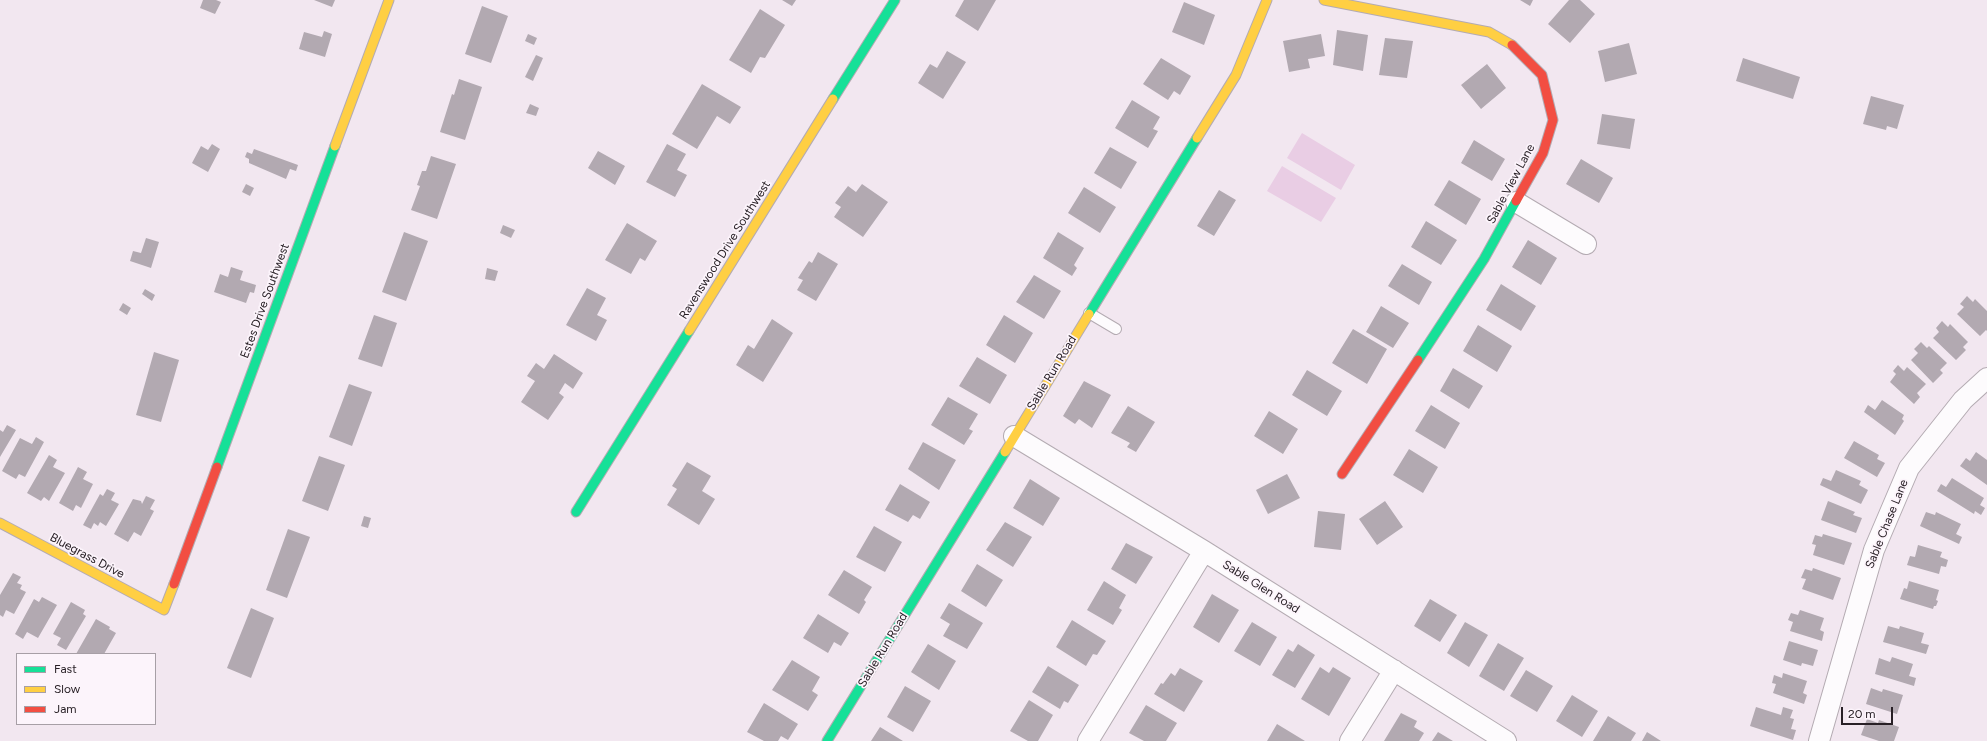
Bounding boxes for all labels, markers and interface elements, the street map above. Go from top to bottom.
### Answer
street label: Sable View Lane [1484,142,1538,226]
street label: Ravenswood Drive Southwest [676,178,774,322]
street label: Estes Drive Southwest [238,242,292,360]
street label: Sable Run Road [1024,333,1080,413]
street label: Sable Chase Lane [1863,477,1911,571]
street label: Bluegrass Drive [47,530,127,582]
street label: Sable Glen Road [1220,558,1302,616]
street label: Sable Run Road [855,610,911,690]
legend [16,653,156,725]
text: Fast [54,662,77,676]
text: Slow [54,682,80,696]
scale bar [1843,699,1895,725]
text: Jam [54,702,77,716]
text: 20 m [1848,707,1876,721]

